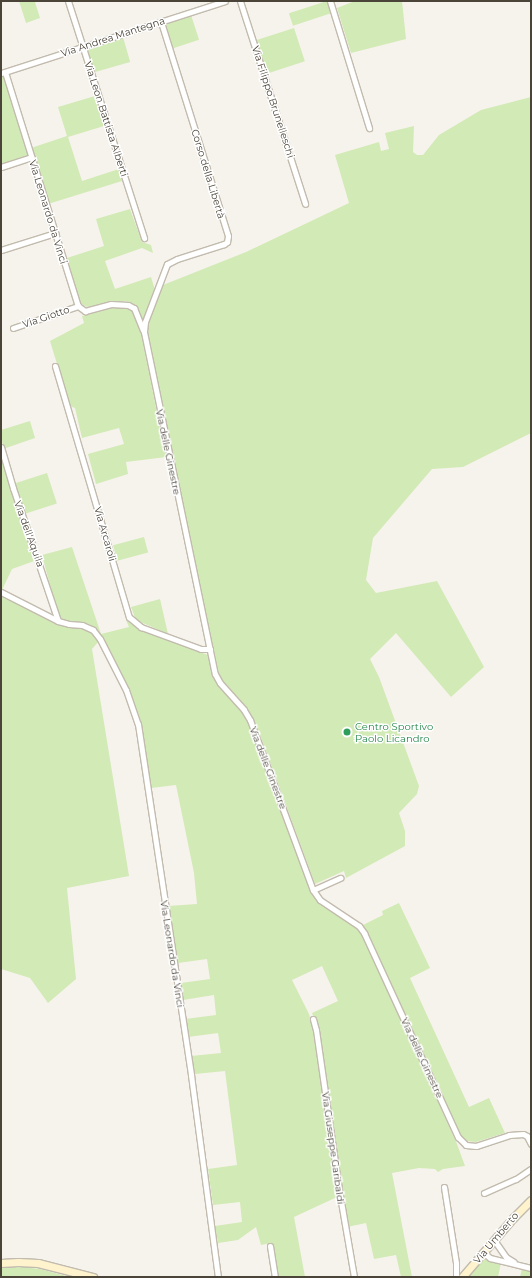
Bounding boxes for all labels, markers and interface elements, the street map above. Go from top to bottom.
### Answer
street label: Via Andrea Mantegna [59,15,167,59]
street label: Via Filippo Brunelleschi [249,44,297,160]
street label: Via Leon Battista Alberti [82,60,130,178]
street label: Corso della Libertà [189,128,227,220]
street label: Via Leonardo da Vinci [26,159,70,265]
street label: Via Giotto [21,303,71,331]
street label: Via delle Ginestre [153,408,183,496]
street label: Via dell'Aquila [11,499,47,569]
street label: Via Arcaroli [91,505,119,563]
place label: Centro Sportivo Paolo Licandro [355,720,433,744]
street label: Via delle Ginestre [247,725,289,811]
marker: Centro Sportivo Paolo Licandro [342,727,352,737]
street label: Via Leonardo da Vinci [158,900,186,1008]
street label: Via delle Ginestre [398,1016,446,1100]
street label: Via Giuseppe Garibaldi [319,1091,347,1205]
street label: Via Umberto [471,1210,521,1266]

